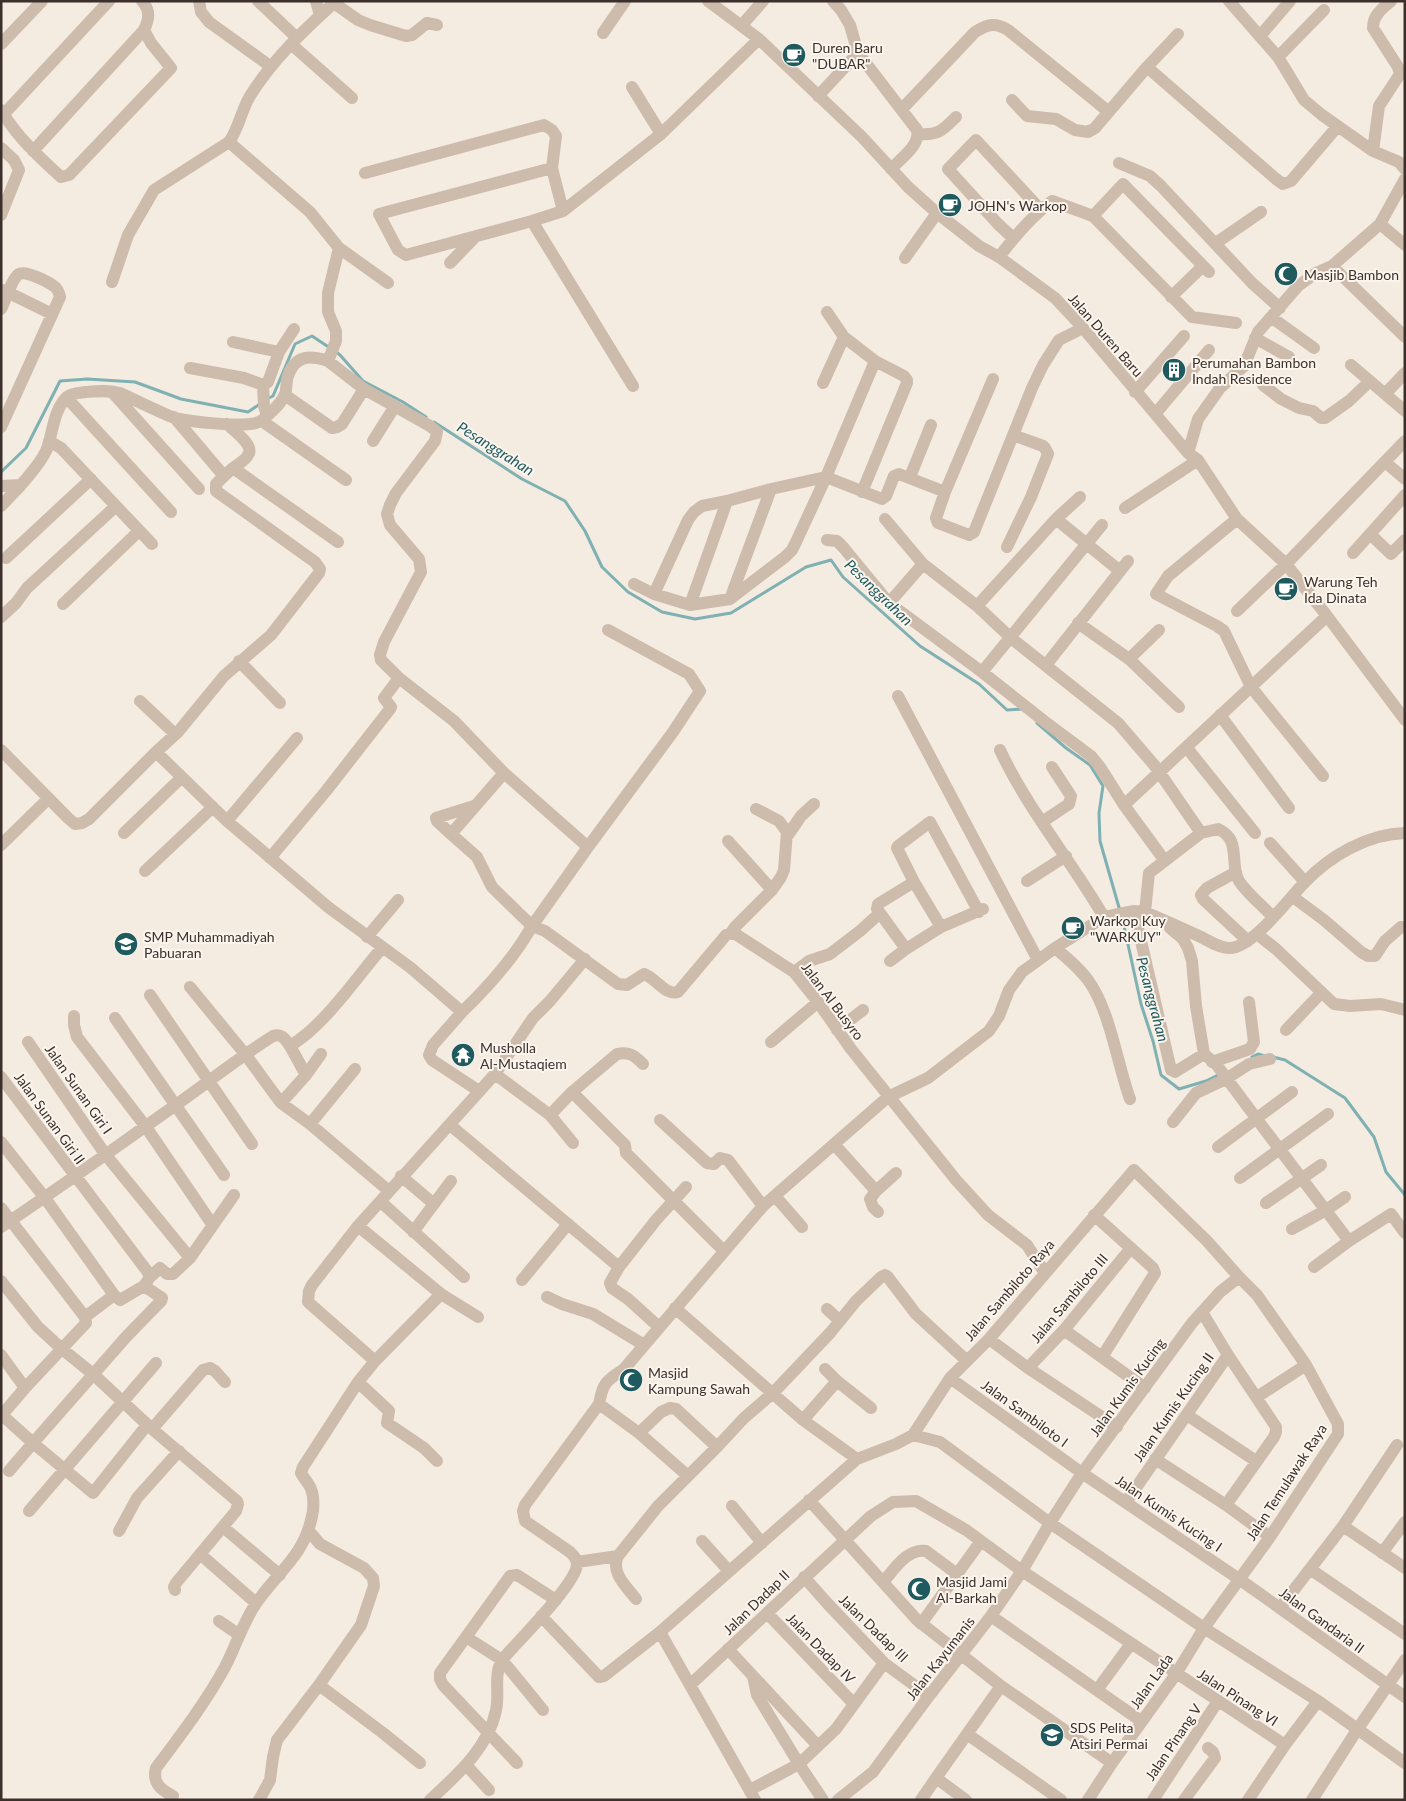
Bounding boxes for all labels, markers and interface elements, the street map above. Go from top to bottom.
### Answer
place label: Duren Baru "DUBAR" [812,39,883,72]
cafe icon: Duren Baru "DUBAR" [781,42,807,68]
cafe icon: JOHN's Warkop [937,192,963,218]
place label: JOHN's Warkop [968,197,1067,214]
mosque icon: Masjib Bambon [1273,261,1299,287]
place label: Masjib Bambon [1304,266,1399,283]
street label: Jalan Duren Baru [1065,290,1147,380]
place label: Perumahan Bambon Indah Residence [1192,354,1316,387]
building icon: Perumahan Bambon Indah Residence [1161,357,1187,383]
water label: Pesanggrahan [454,417,538,479]
water label: Pesanggrahan [841,555,917,629]
place label: Warung Teh Ida Dinata [1304,573,1378,606]
cafe icon: Warung Teh Ida Dinata [1273,576,1299,602]
place label: Warkop Kuy "WARKUY" [1090,912,1167,945]
cafe icon: Warkop Kuy "WARKUY" [1060,915,1086,941]
place label: SMP Muhammadiyah Pabuaran [144,928,275,961]
school or university icon: SMP Muhammadiyah Pabuaran [113,931,139,957]
water label: Pesanggrahan [1133,954,1173,1044]
street label: Jalan Al Busyro [798,959,868,1043]
place label: Musholla Al-Mustaqiem [480,1039,567,1072]
street label: Jalan Sunan Giri I [42,1041,116,1137]
temple icon: Musholla Al-Mustaqiem [450,1042,476,1068]
street label: Jalan Sunan Giri II [11,1069,89,1167]
street label: Jalan Sambiloto Raya [960,1236,1058,1344]
street label: Jalan Sambiloto III [1027,1250,1111,1346]
street label: Jalan Kumis Kucing [1086,1335,1168,1439]
street label: Jalan Kumis Kucing II [1129,1349,1217,1465]
place label: Masjid Kampung Sawah [648,1364,750,1397]
mosque icon: Masjid Kampung Sawah [618,1367,644,1393]
street label: Jalan Sambiloto I [978,1376,1072,1450]
street label: Jalan Temulawak Raya [1242,1421,1330,1543]
street label: Jalan Kumis Kucing I [1112,1471,1226,1555]
street label: Jalan Dadap II [719,1566,793,1638]
place label: Masjid Jami Al-Barkah [936,1573,1007,1606]
mosque icon: Masjid Jami Al-Barkah [906,1576,932,1602]
street label: Jalan Gandaria II [1276,1583,1368,1657]
street label: Jalan Dadap III [836,1591,912,1665]
street label: Jalan Dadap IV [783,1609,859,1687]
street label: Jalan Kayumanis [902,1613,978,1703]
street label: Jalan Lada [1126,1650,1176,1712]
street label: Jalan Pinang VI [1195,1665,1281,1729]
street label: Jalan Pinang V [1141,1700,1205,1783]
place label: SDS Pelita Atsiri Permai [1070,1719,1148,1752]
school or university icon: SDS Pelita Atsiri Permai [1039,1722,1065,1748]

